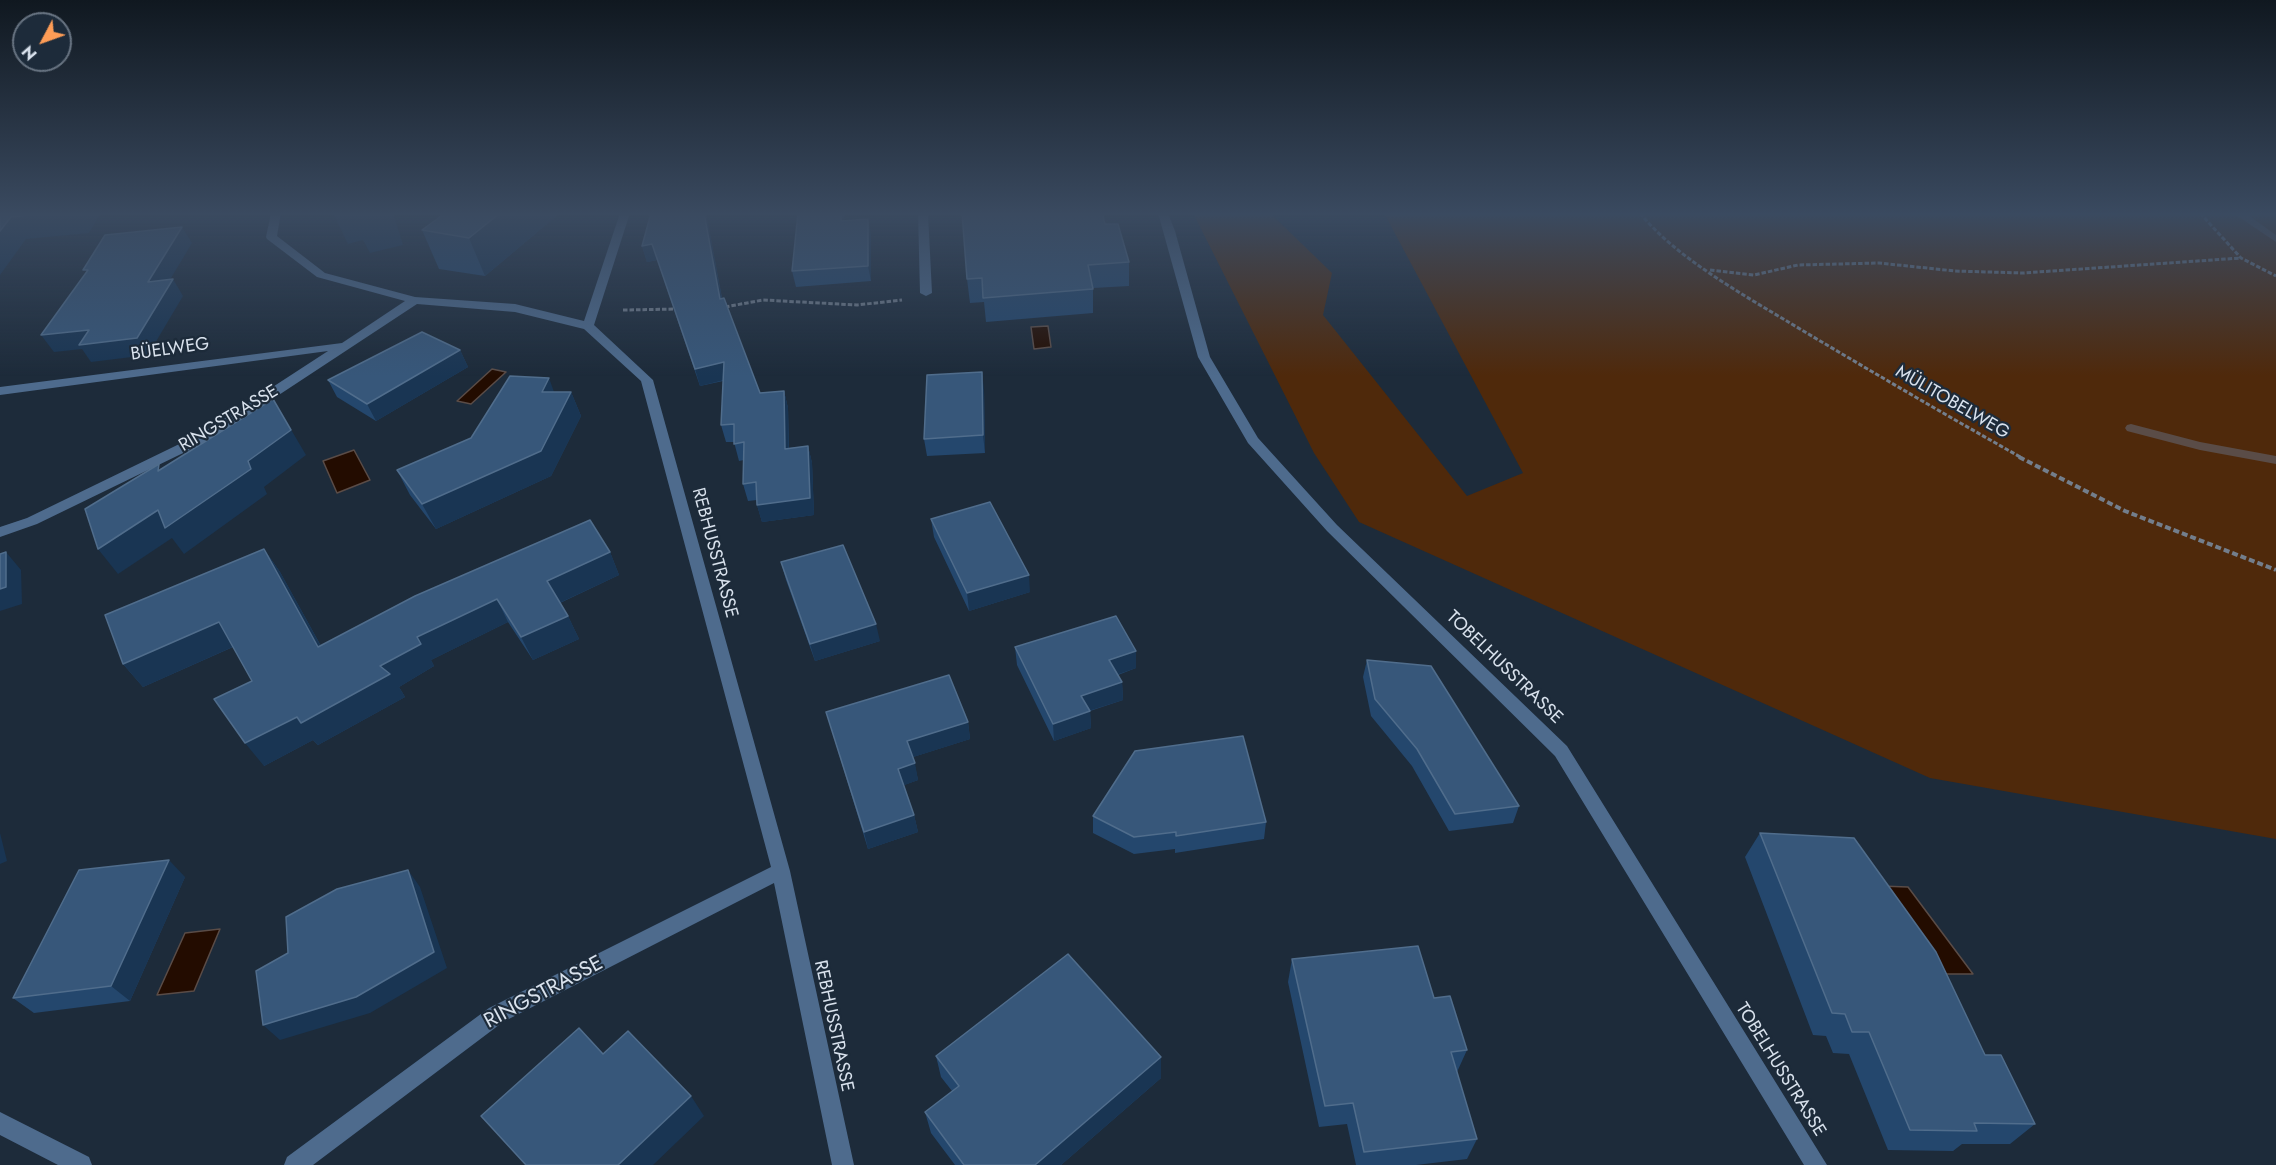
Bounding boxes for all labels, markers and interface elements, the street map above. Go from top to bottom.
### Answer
north arrow [12,12,72,72]
text: N [17,40,42,65]
street label: BÜELWEG [129,334,211,366]
street label: MÜLITOBELWEG [1891,362,2013,444]
street label: RINGSTRASSE [175,381,283,457]
street label: REBHUSSTRASSE [686,486,742,620]
street label: TOBELHUSSTRASSE [1441,607,1567,729]
street label: RINGSTRASSE [480,951,608,1035]
street label: REBHUSSTRASSE [809,958,857,1094]
street label: TOBELHUSSTRASSE [1730,999,1830,1141]

